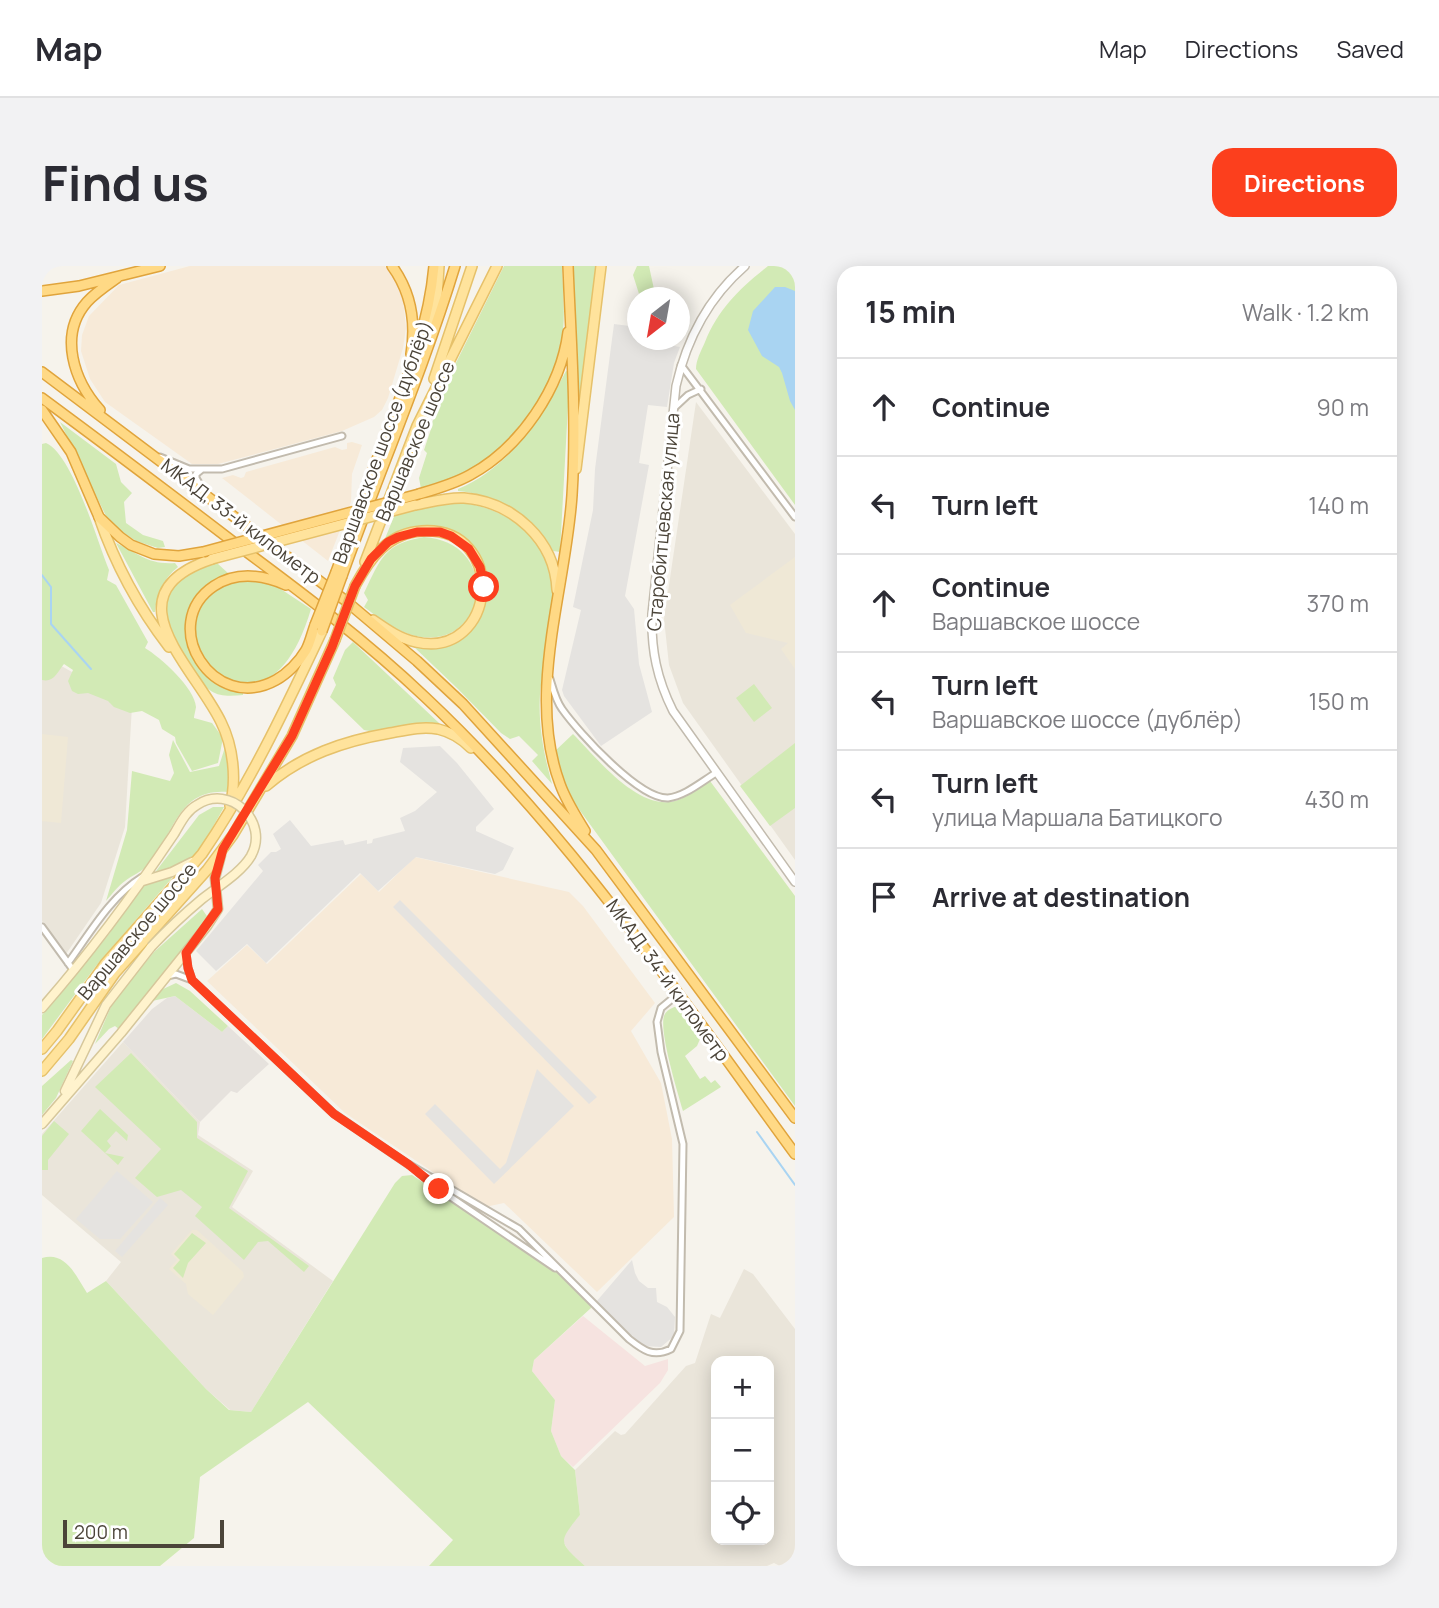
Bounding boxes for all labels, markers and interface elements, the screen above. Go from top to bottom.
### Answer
text: Map [35,26,103,71]
text: Map [1099,32,1147,65]
text: Directions [1185,32,1298,65]
text: Saved [1336,32,1404,65]
button: Directions [1212,148,1397,217]
text: Find us [42,149,209,216]
north arrow [627,287,690,350]
text: 15 min [865,291,956,332]
text: Walk · 1.2 km [1242,296,1369,328]
street label: Варшавское шоссе (дублёр) [326,317,438,567]
street label: Варшавское шоссе [369,357,461,525]
icon: ahead [865,388,903,426]
text: Continue [932,389,1050,425]
text: 90 m [1317,391,1369,423]
street label: Старобитцевская улица [641,412,685,632]
street label: МКАД, 33-й километр [156,452,326,590]
icon: left [865,486,903,524]
text: Turn left [932,487,1039,523]
text: 140 m [1308,489,1369,521]
text: Continue [932,569,1050,605]
route start [468,571,499,602]
icon: ahead [865,584,903,622]
text: 370 m [1307,587,1369,619]
text: Варшавское шоссе [932,605,1140,637]
text: Turn left [932,667,1039,703]
icon: left [865,682,903,720]
text: 150 m [1309,685,1369,717]
text: Варшавское шоссе (дублёр) [932,703,1243,735]
text: Turn left [932,765,1039,801]
icon: left [865,780,903,818]
text: 430 m [1305,783,1369,815]
text: улица Маршала Батицкого [932,801,1223,833]
street label: Варшавское шоссе [72,857,202,1005]
icon: arrive [865,878,903,916]
text: Arrive at destination [932,879,1190,915]
street label: МКАД, 34-й километр [600,894,736,1066]
route end [423,1173,454,1204]
map controls [711,1356,774,1545]
button: + [711,1356,774,1419]
button: − [711,1419,774,1482]
button: locate [711,1482,774,1545]
scale bar [63,1517,224,1549]
text: 200 m [74,1519,128,1545]

